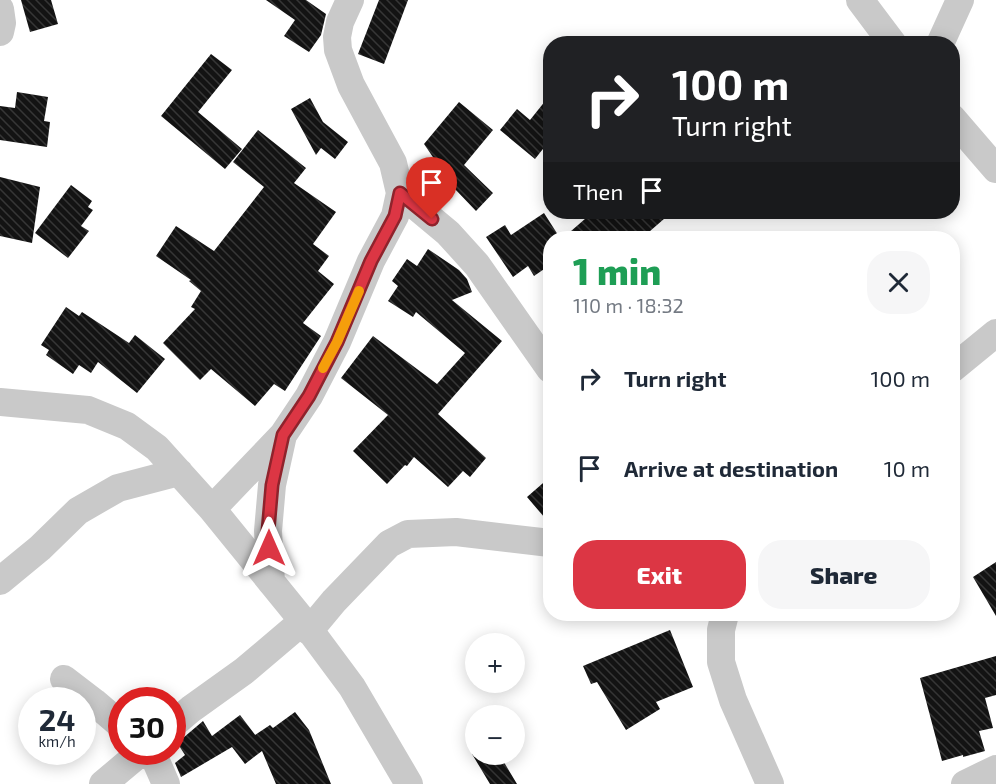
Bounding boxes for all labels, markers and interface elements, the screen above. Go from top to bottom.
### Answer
text: 100 m [672,58,789,108]
icon: right [573,60,651,138]
text: Turn right [672,109,792,141]
pin [406,157,457,219]
icon: arrive [415,166,448,199]
icon: arrive [635,174,668,207]
text: Then [573,178,623,204]
text: 1 min [573,249,661,292]
button: close [867,251,930,314]
text: 110 m · 18:32 [573,293,684,317]
icon: right [573,362,606,395]
text: Turn right [624,365,726,391]
text: 100 m [871,365,930,391]
icon: arrive [573,452,606,485]
text: Arrive at destination [624,455,838,481]
text: 10 m [884,455,930,481]
position arrow [237,516,301,580]
button: Exit [573,540,746,609]
button: Share [758,540,930,609]
map controls [465,633,525,765]
button: + [465,633,525,693]
speed limit sign: 30 [108,687,186,765]
text: 24 [39,701,75,737]
button: − [465,705,525,765]
text: km/h [38,732,76,750]

